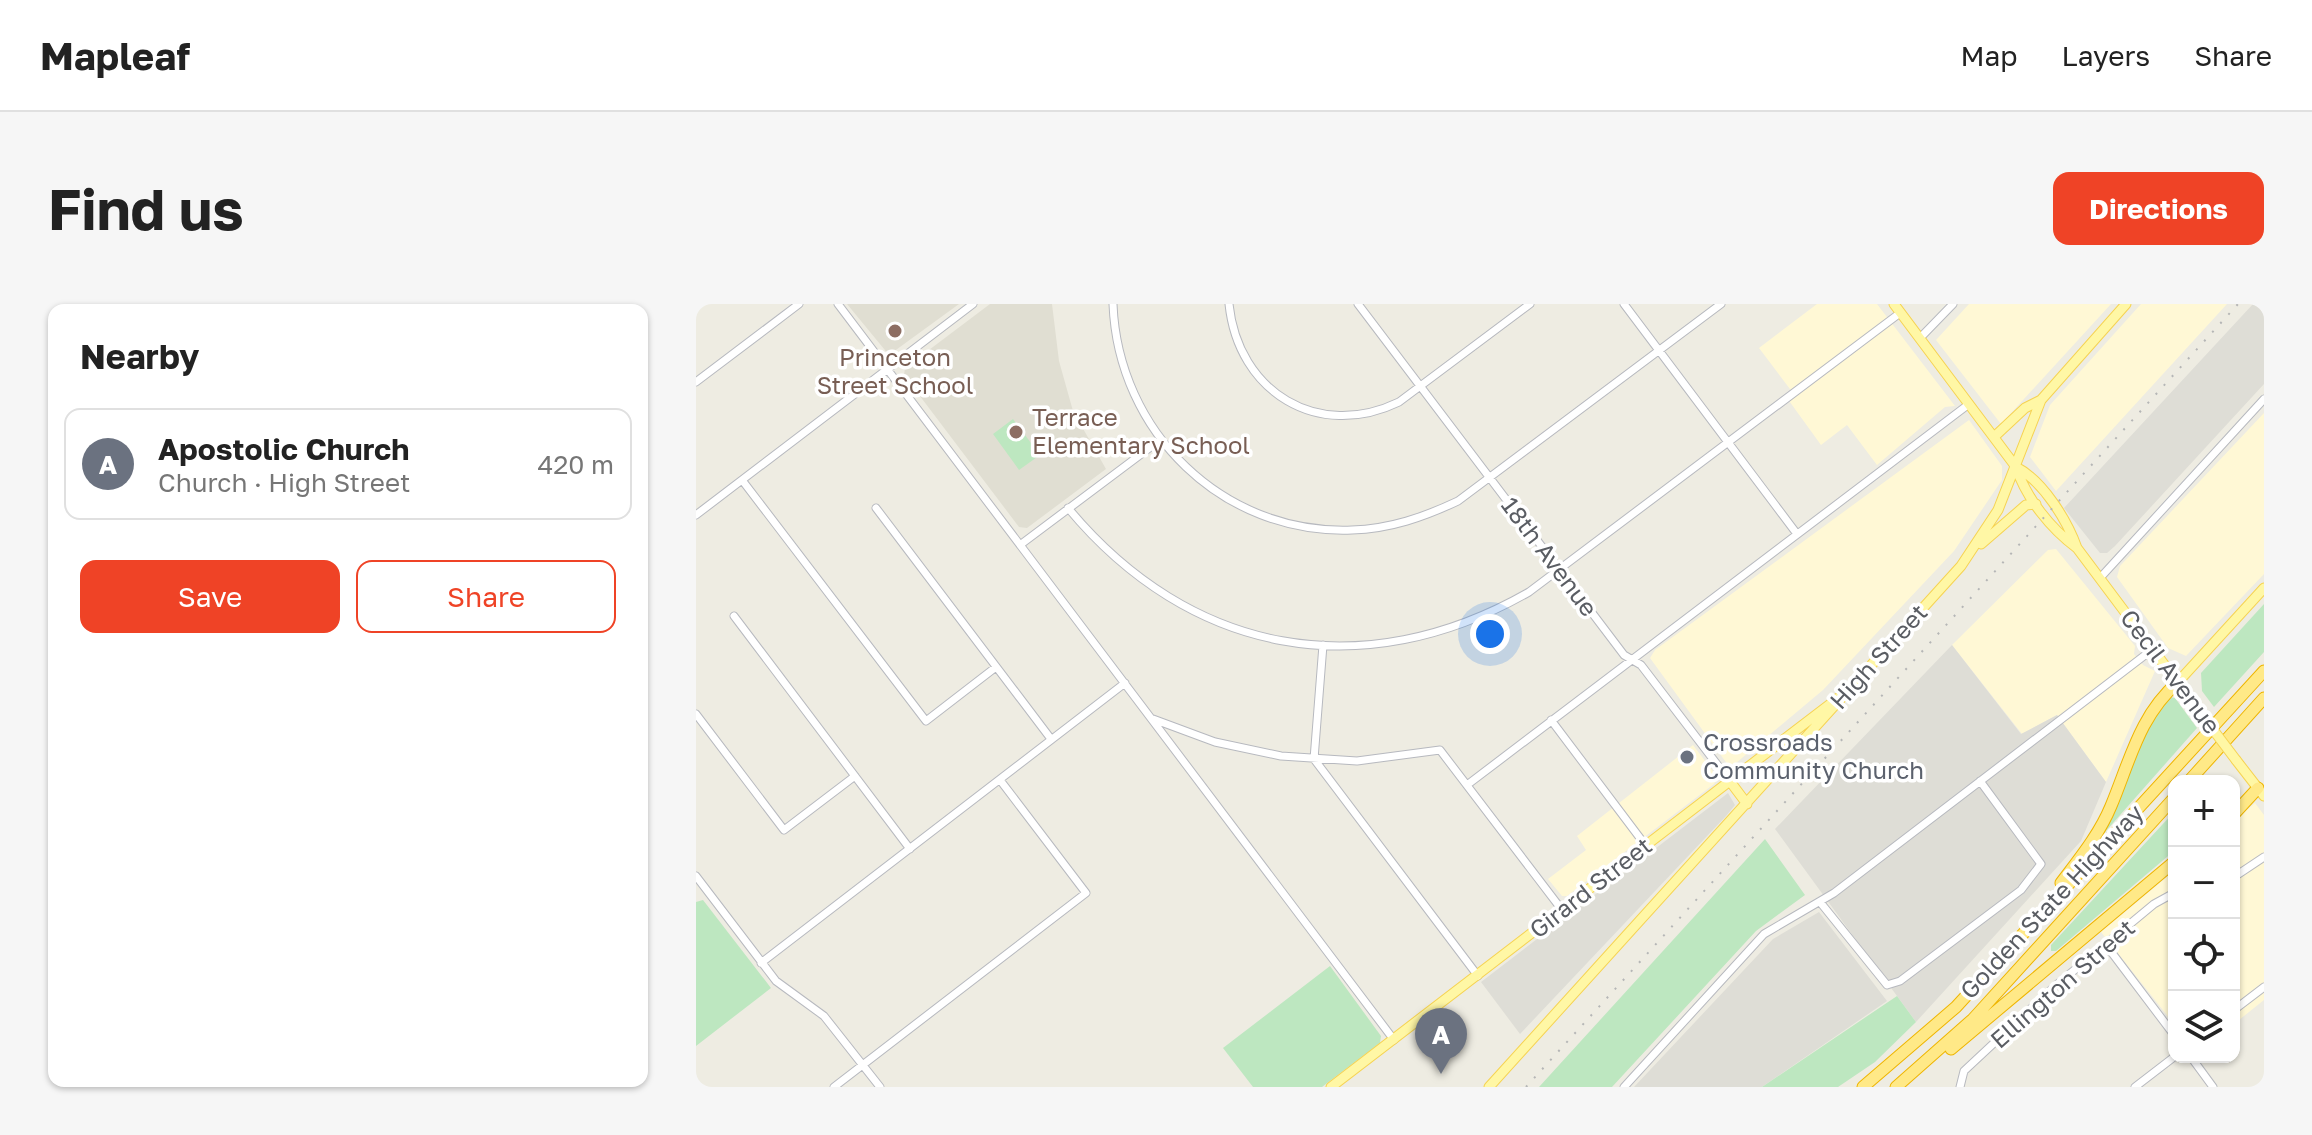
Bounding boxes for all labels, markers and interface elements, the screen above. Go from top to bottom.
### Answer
text: Mapleaf [40,33,190,78]
text: Map [1960,39,2018,72]
text: Layers [2062,39,2150,72]
text: Share [2194,39,2272,72]
button: Directions [2053,172,2264,245]
text: Find us [48,175,244,242]
marker: Princeton Street School [886,322,904,340]
text: Nearby [80,336,200,376]
place label: Princeton Street School [817,342,973,399]
place label: Terrace Elementary School [1032,402,1250,459]
marker: Terrace Elementary School [1007,423,1025,441]
text: Apostolic Church [158,431,409,467]
text: A [99,449,117,480]
text: 420 m [537,449,614,480]
text: Church · High Street [158,467,410,498]
street label: 18th Avenue [1496,491,1604,621]
button: Save [80,560,340,633]
button: Share [356,560,616,633]
street label: High Street [1823,598,1933,714]
street label: Cecil Avenue [2115,603,2227,739]
your location [1470,614,1510,654]
place label: Crossroads Community Church [1703,727,1924,784]
marker: Crossroads Community Church [1678,748,1696,766]
map controls [2168,775,2240,1063]
button: + [2168,775,2240,847]
street label: Golden State Highway [1953,798,2148,1004]
street label: Girard Street [1523,830,1657,943]
button: − [2168,847,2240,919]
street label: Ellington Street [1984,912,2140,1053]
button: locate [2168,919,2240,991]
button: layers [2168,991,2240,1063]
pin: A [1415,1008,1467,1074]

